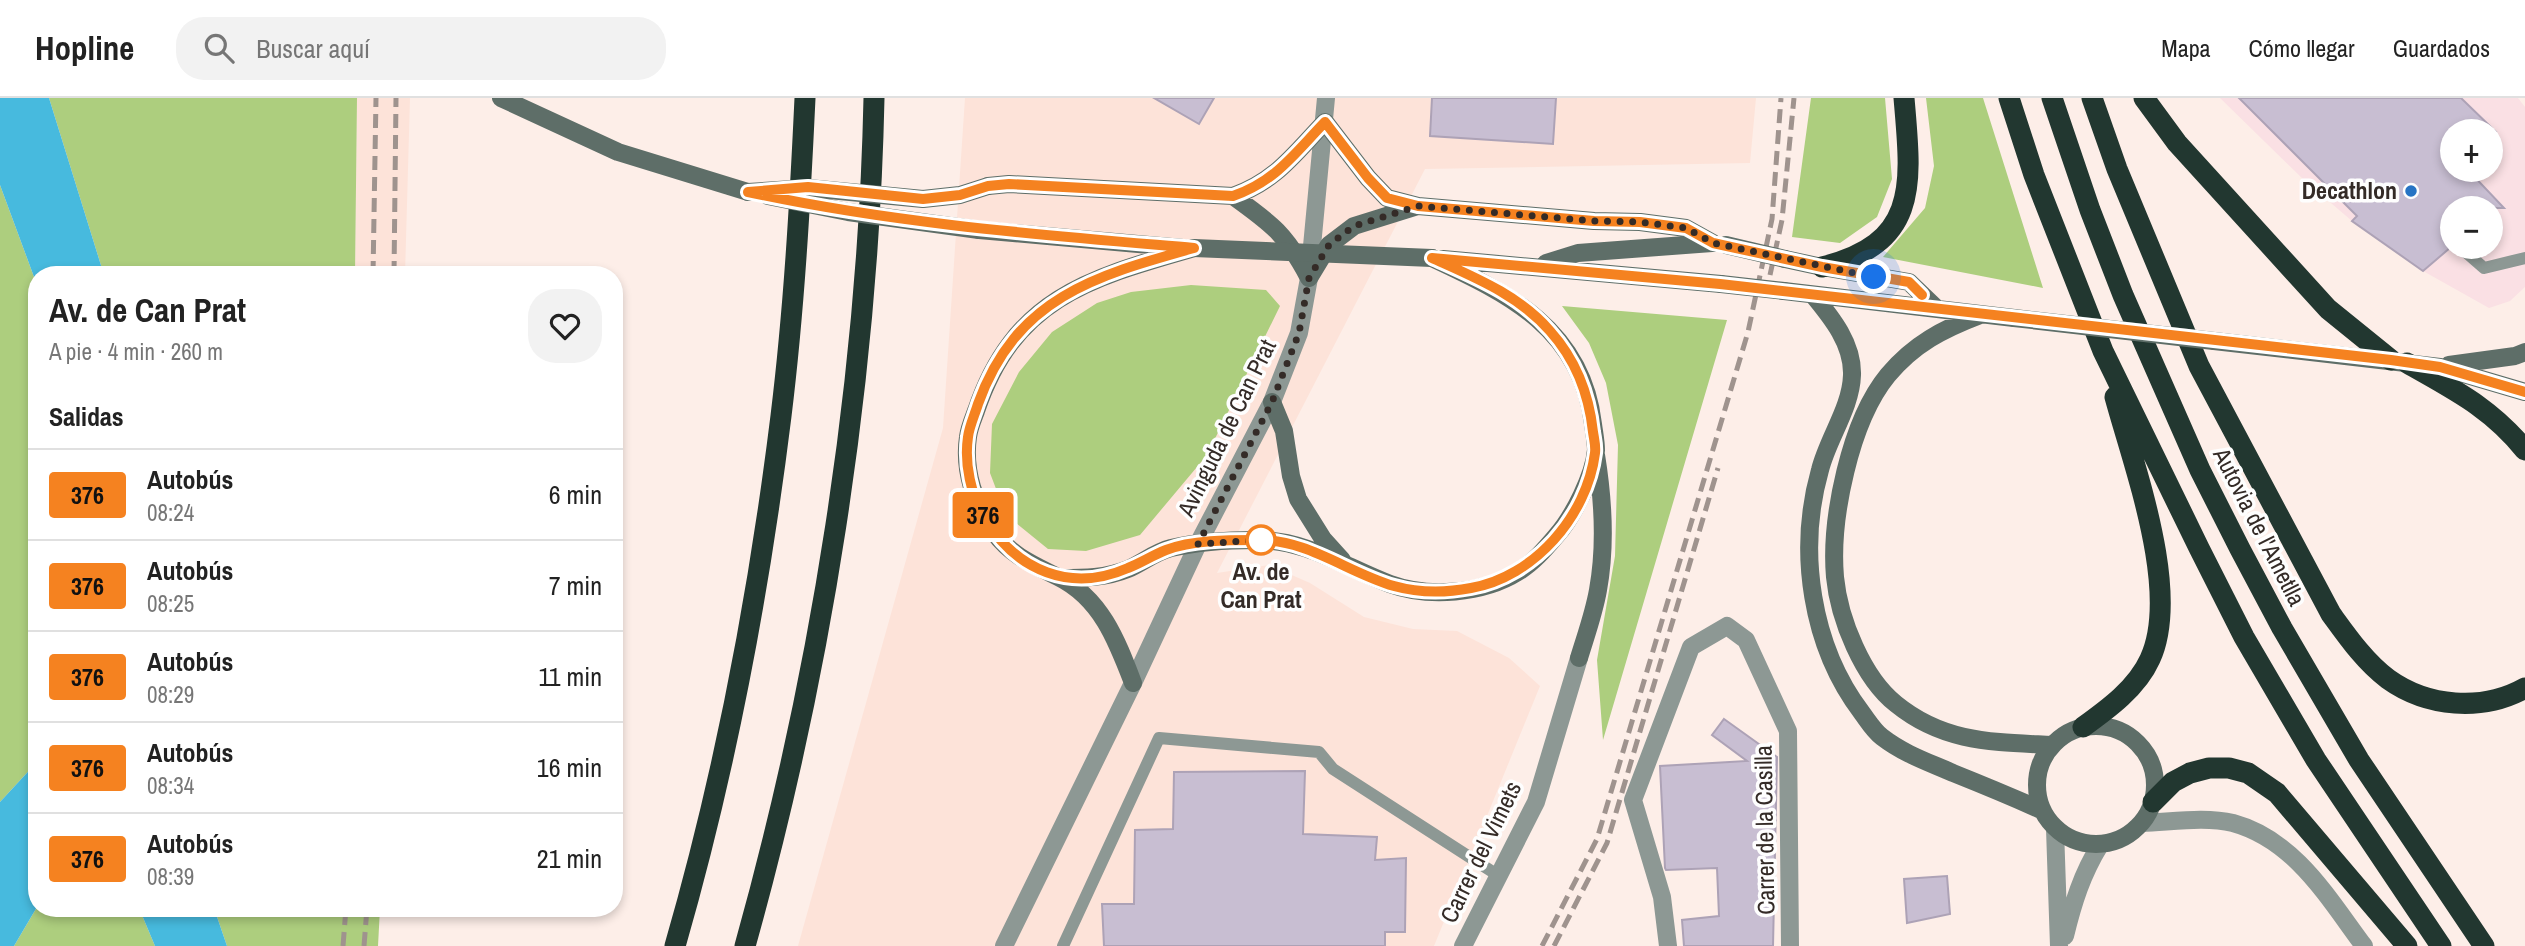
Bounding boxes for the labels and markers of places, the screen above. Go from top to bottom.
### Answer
place label: Decathlon [2302,174,2397,206]
marker: Decathlon [2403,183,2419,199]
marker: Av. de Can Prat [1246,525,1276,555]
place label: Av. de Can Prat [1221,555,1302,615]

